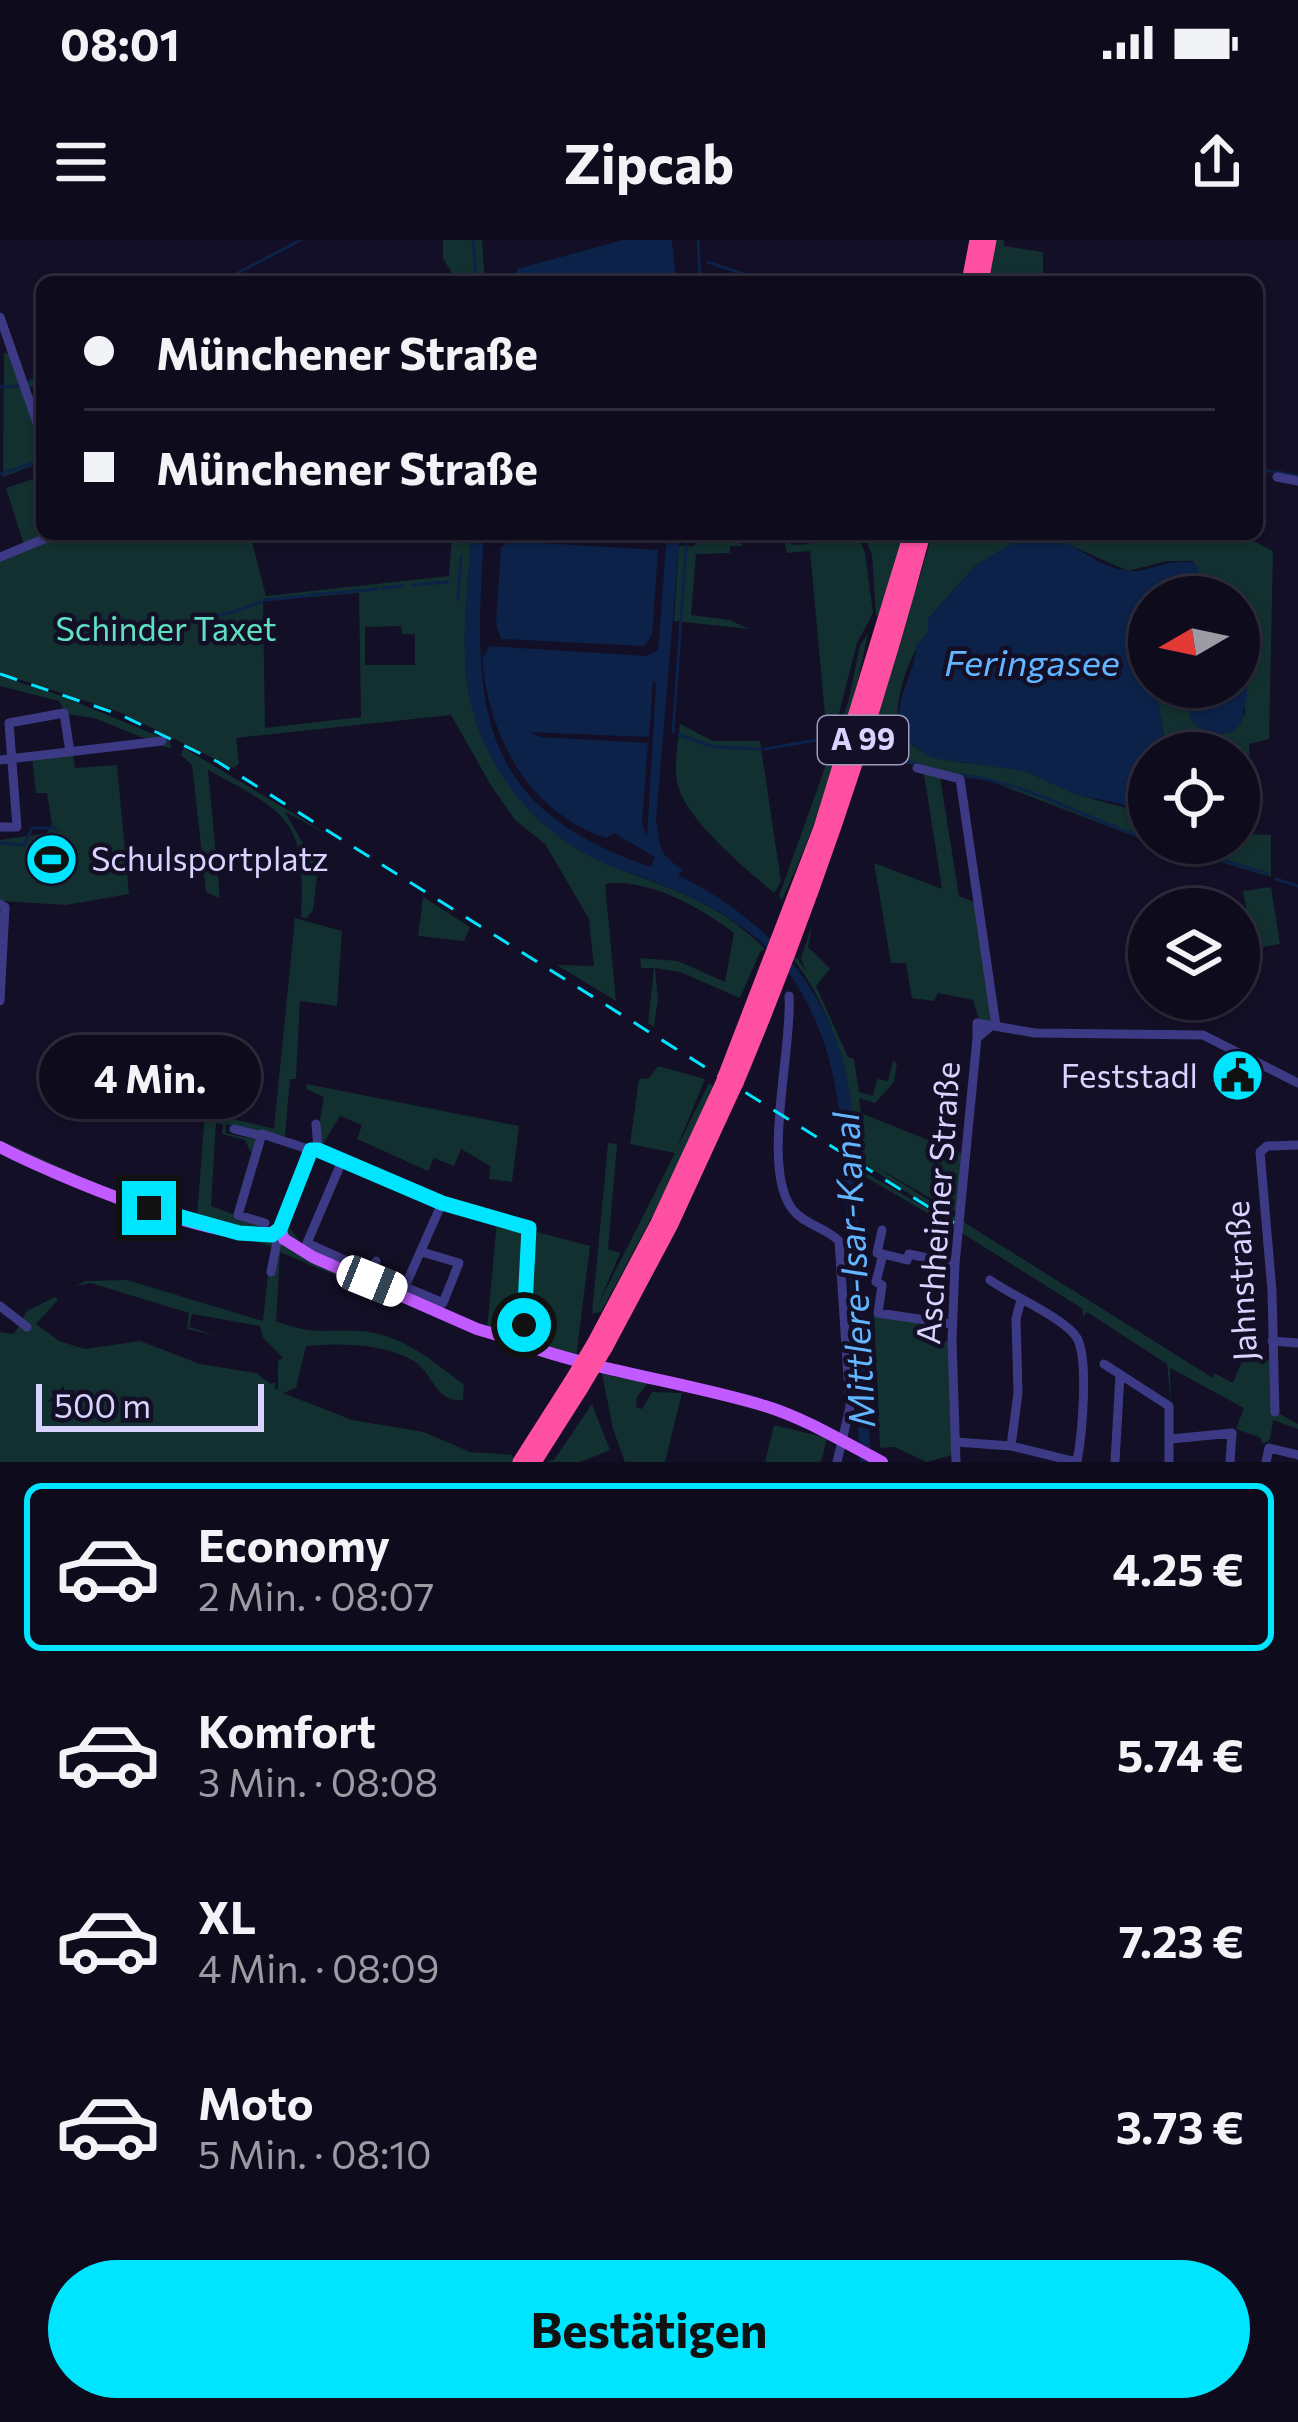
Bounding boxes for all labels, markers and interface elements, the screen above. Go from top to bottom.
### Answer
text: 08:01 [60,15,180,70]
icon: menu [48,129,114,195]
text: Zipcab [564,129,734,195]
icon: share [1184,129,1250,195]
text: Münchener Straße [156,324,538,379]
text: Münchener Straße [156,439,538,494]
north arrow [1128,576,1260,708]
map controls [1128,576,1260,1020]
park label: Schinder Taxet [55,607,277,648]
water label: Feringasee [944,639,1120,683]
road number: A 99 [818,716,908,764]
button: locate [1128,732,1260,864]
sports icon: Schulsportplatz [24,831,80,887]
place label: Schulsportplatz [91,837,328,878]
button: layers [1128,888,1260,1020]
callout: 4 Min. [38,1034,260,1118]
public building icon: Feststadl [1209,1048,1265,1104]
text: 4 Min. [94,1053,206,1101]
place label: Feststadl [1061,1054,1198,1095]
street label: Aschheimer Straße [906,1060,967,1346]
water label: Mittlere-Isar-Kanal [822,1110,882,1429]
route end [122,1181,176,1235]
street label: Jahnstraße [1215,1200,1264,1362]
car [332,1251,412,1311]
route start [497,1298,551,1352]
scale bar [36,1378,264,1431]
text: 500 m [54,1384,151,1425]
icon: car [54,1513,162,1621]
text: Economy [198,1516,390,1571]
text: 4.25 € [1113,1540,1244,1595]
text: 2 Min. · 08:07 [198,1571,434,1619]
icon: car [54,1699,162,1807]
text: Komfort [198,1702,376,1757]
text: 5.74 € [1117,1726,1244,1781]
text: 3 Min. · 08:08 [198,1757,438,1805]
icon: car [54,1885,162,1993]
text: XL [198,1888,256,1943]
text: 7.23 € [1119,1912,1244,1967]
text: 4 Min. · 08:09 [198,1943,439,1991]
icon: car [54,2071,162,2179]
text: Moto [198,2074,314,2129]
text: 3.73 € [1116,2098,1244,2153]
text: 5 Min. · 08:10 [198,2129,431,2177]
button: Bestätigen [48,2260,1250,2398]

